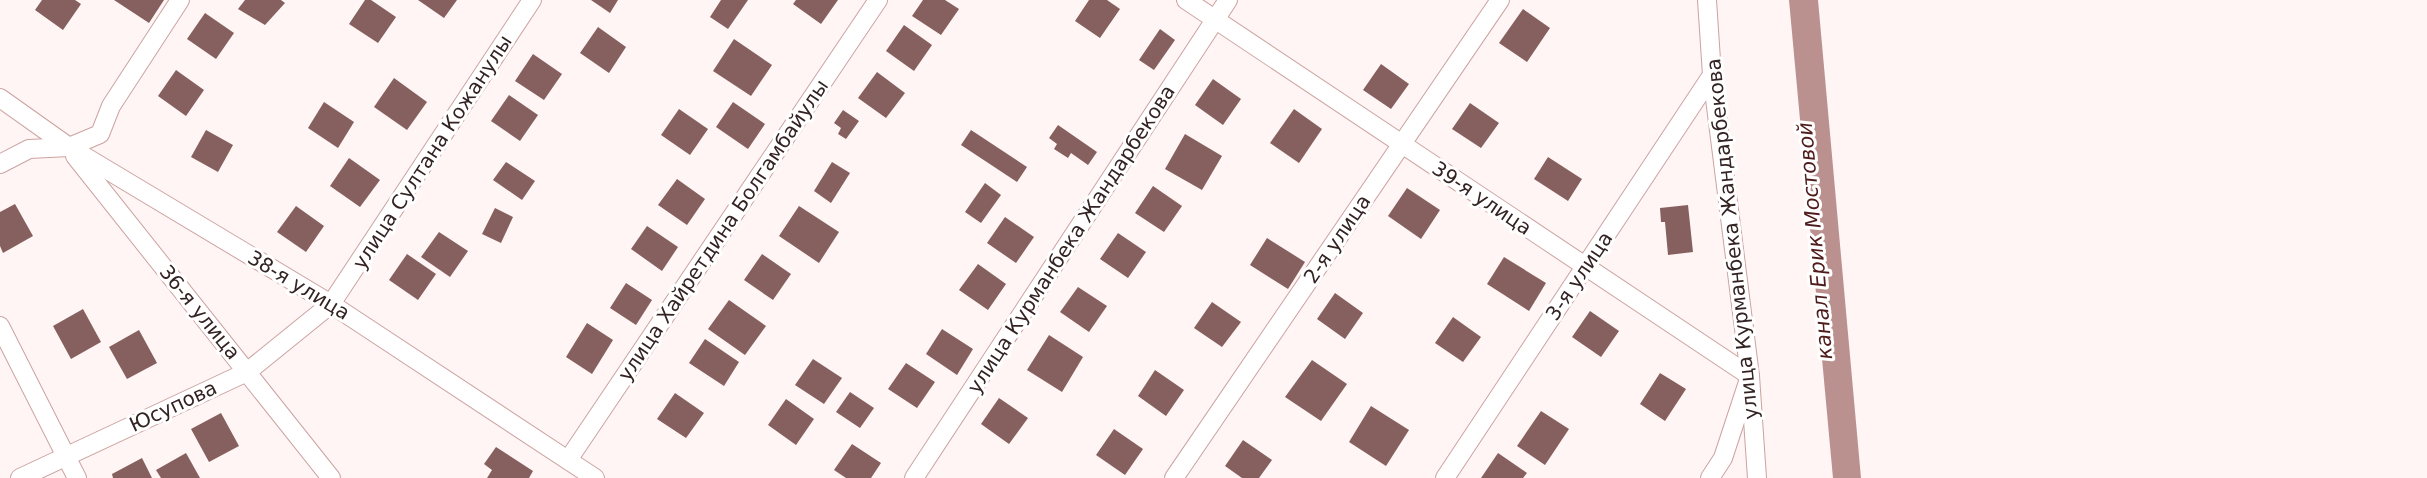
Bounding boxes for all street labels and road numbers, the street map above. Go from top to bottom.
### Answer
street label: улица Султана Кожанулы [347,30,517,274]
street label: улица Курманбека Жандарбекова [1701,57,1763,421]
street label: улица Хайретдина Болгамбайулы [613,75,833,385]
street label: улица Курманбека Жандарбекова [962,80,1180,398]
street label: 39-я улица [1428,156,1536,240]
street label: 2-я улица [1299,190,1375,288]
street label: 3-я улица [1541,227,1617,325]
street label: 38-я улица [244,245,354,325]
street label: 36-я улица [155,260,245,364]
street label: Юсупова [125,375,221,437]

